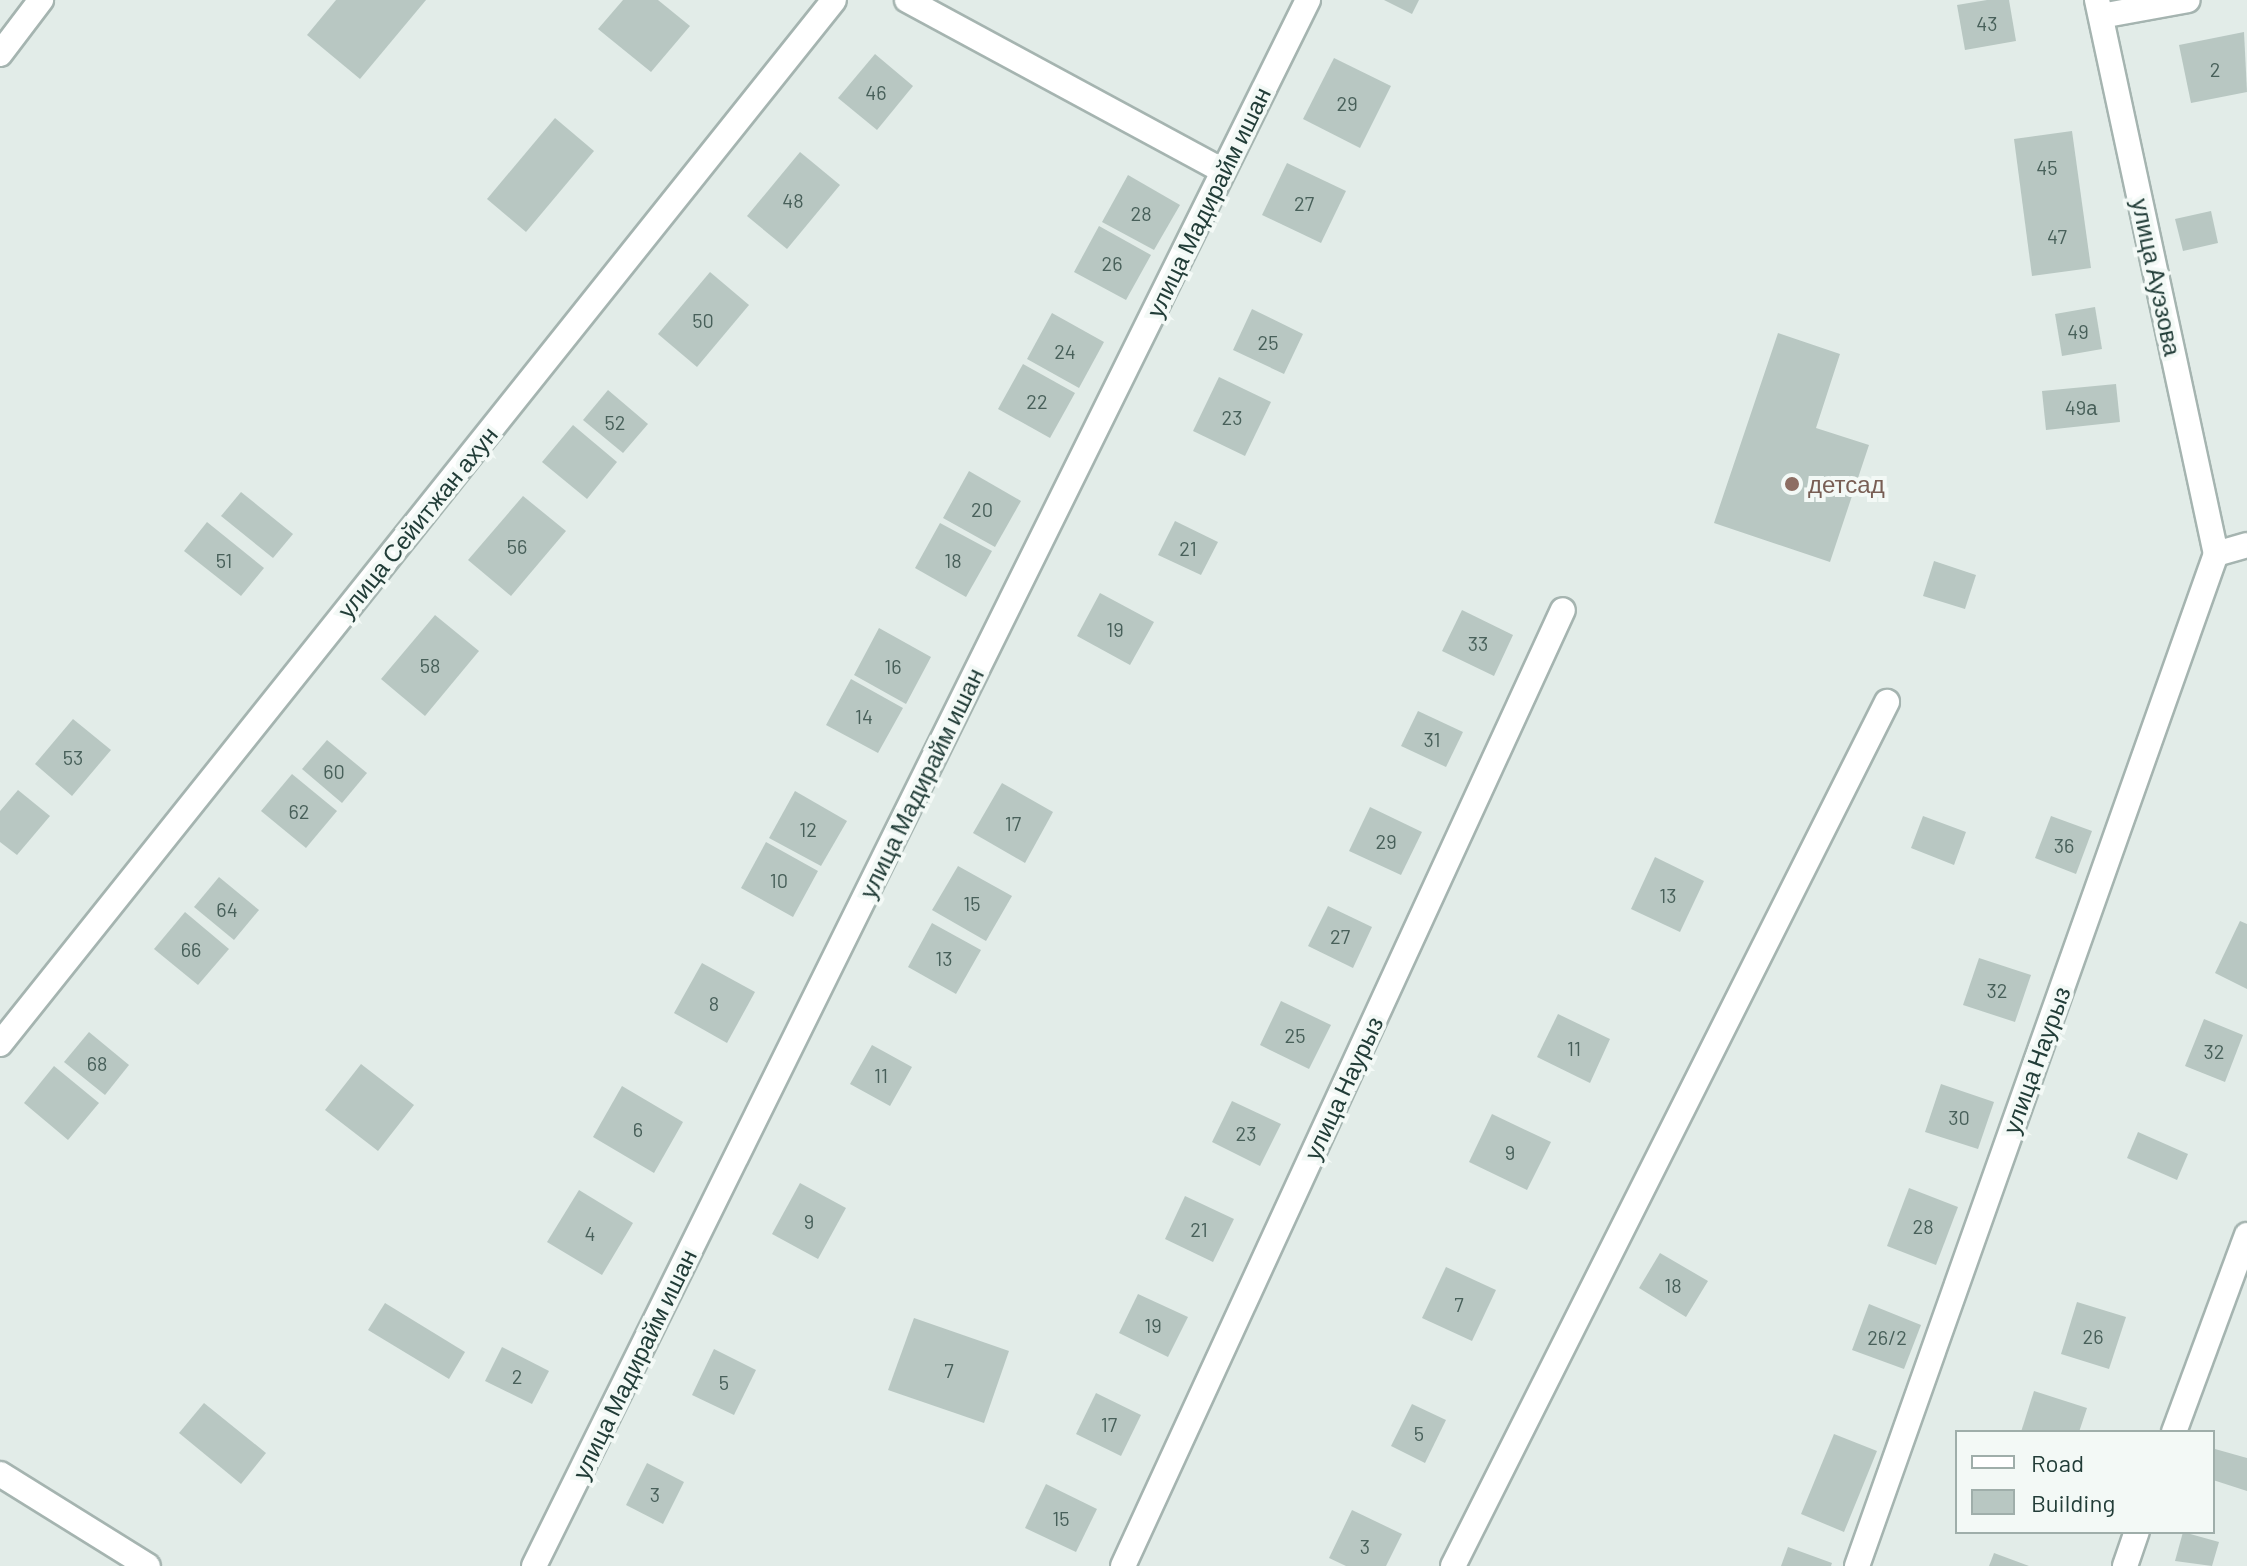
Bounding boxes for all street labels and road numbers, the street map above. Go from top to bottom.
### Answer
street label: улица Мадирайм ишан [1140,82,1276,322]
street label: улица Ауэзова [2126,196,2188,358]
street label: улица Сейитжан ахун [331,420,503,624]
street label: улица Мадирайм ишан [853,663,989,903]
street label: улица Наурыз [1996,982,2076,1138]
street label: улица Наурыз [1297,1012,1389,1164]
street label: улица Мадирайм ишан [566,1244,702,1484]

